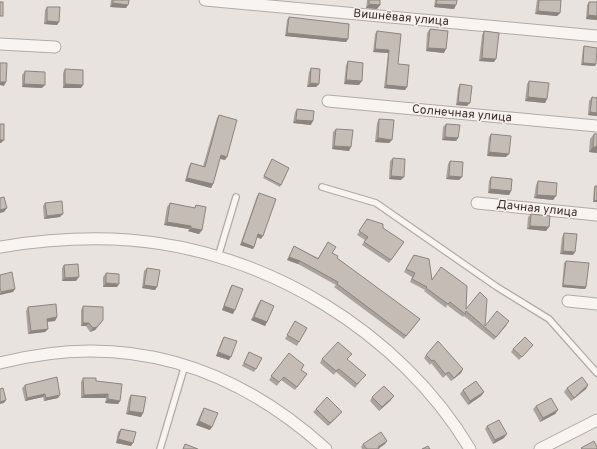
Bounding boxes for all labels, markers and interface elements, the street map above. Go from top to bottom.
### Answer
street label: Вишнёвая улица [353,6,449,30]
street label: Солнечная улица [411,102,513,126]
street label: Дачная улица [496,197,578,221]

